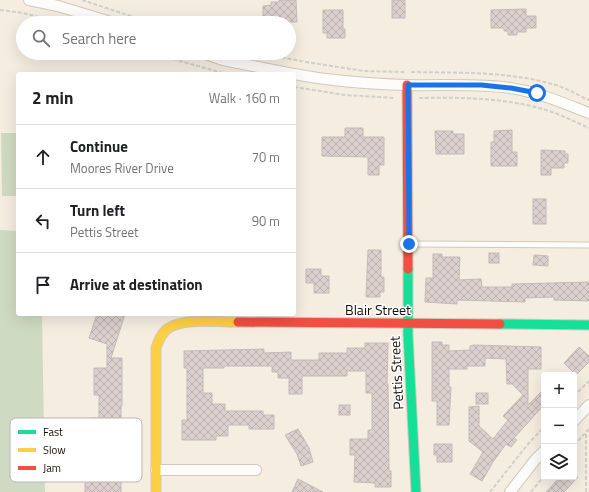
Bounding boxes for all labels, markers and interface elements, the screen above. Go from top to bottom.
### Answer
search box [16,16,296,60]
icon: search [30,27,52,49]
text: Search here [62,27,136,50]
route start [528,84,546,102]
text: 2 min [32,85,73,111]
text: Walk · 160 m [209,88,280,108]
text: Continue [70,135,128,158]
icon: ahead [32,146,54,168]
text: 70 m [252,147,280,167]
text: Moores River Drive [70,158,174,178]
text: Turn left [70,199,125,222]
icon: left [32,210,54,232]
text: 90 m [252,211,280,231]
text: Pettis Street [70,222,139,242]
route end [400,235,418,253]
text: Arrive at destination [70,273,203,296]
icon: arrive [32,274,54,296]
street label: Blair Street [345,299,411,320]
street label: Pettis Street [384,335,408,410]
map controls [541,372,577,480]
button: + [541,372,577,408]
button: − [541,408,577,444]
legend [10,418,142,482]
text: Fast [43,424,63,440]
text: Slow [43,442,66,458]
button: layers [541,444,577,480]
text: Jam [43,460,61,476]

